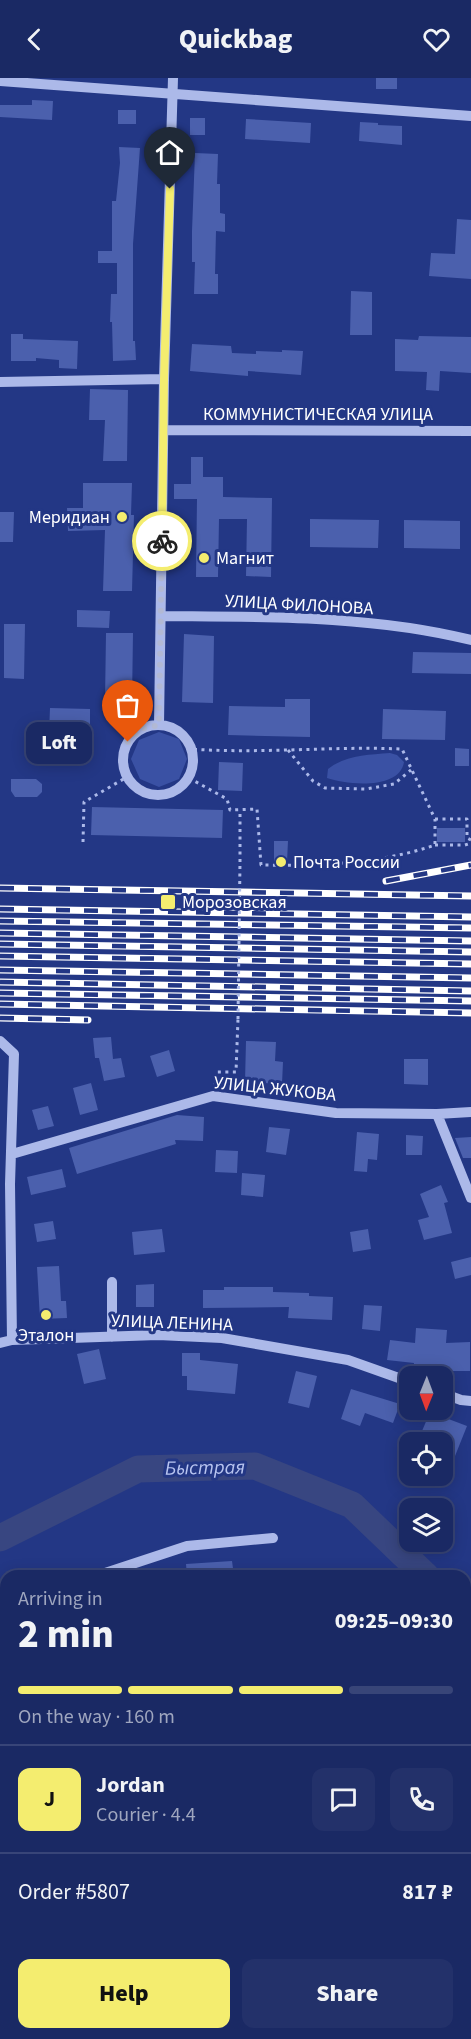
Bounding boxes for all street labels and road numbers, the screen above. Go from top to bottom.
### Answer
street label: КОММУНИСТИЧЕСКАЯ УЛИЦА [203,402,433,427]
street label: УЛИЦА ФИЛОНОВА [224,589,374,621]
street label: УЛИЦА ЖУКОВА [213,1070,338,1108]
street label: УЛИЦА ЛЕНИНА [111,1308,234,1338]

